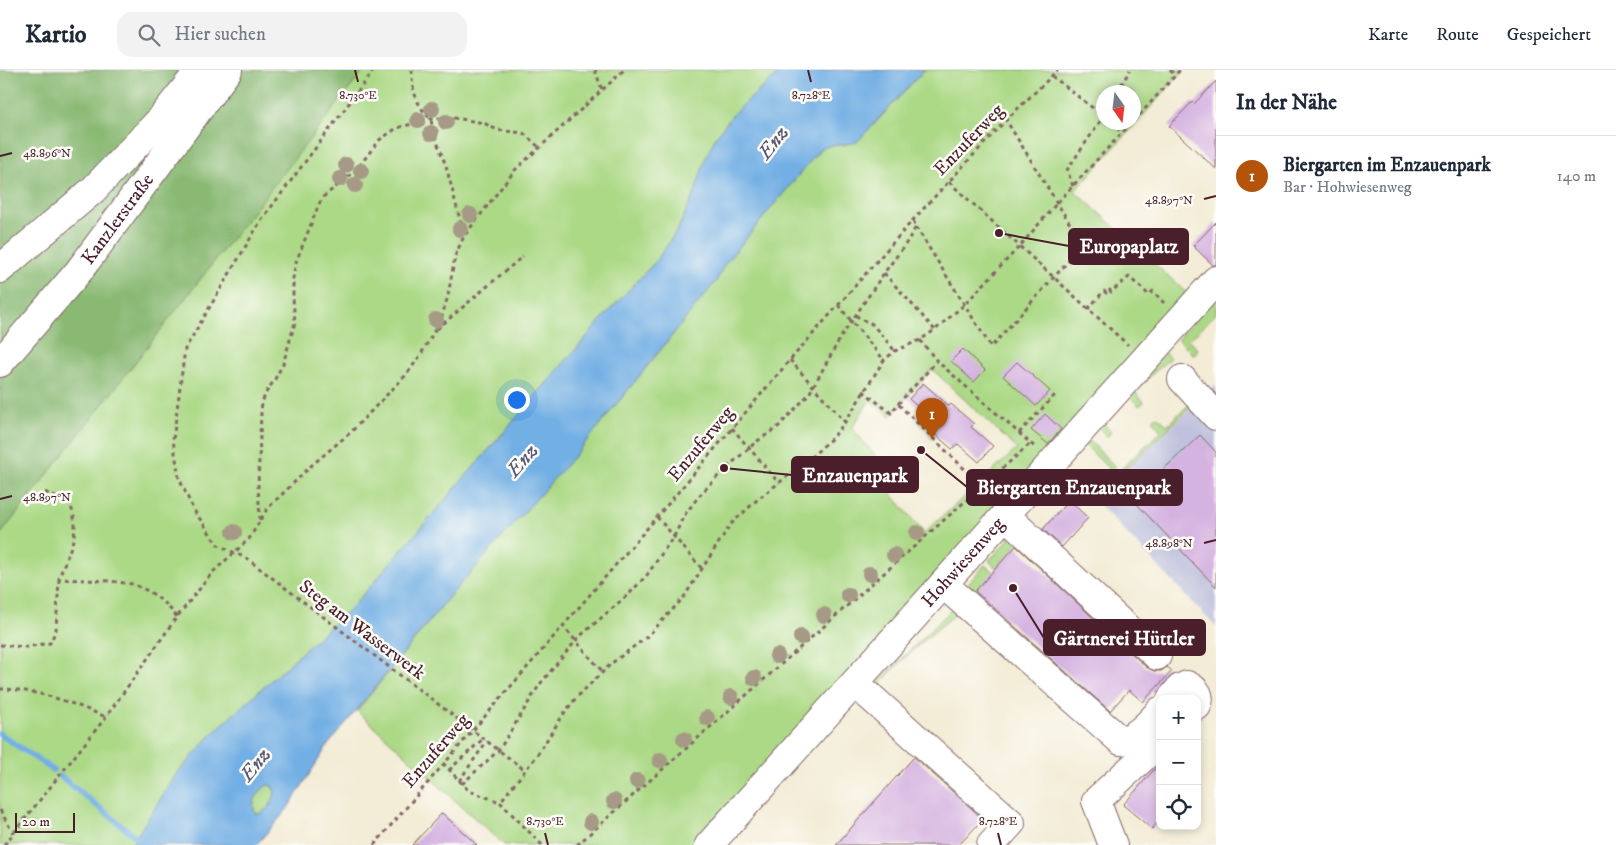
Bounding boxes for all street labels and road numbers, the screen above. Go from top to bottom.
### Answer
street label: Enzuferweg [929,99,1009,181]
street label: Kanzlerstraße [76,169,159,269]
street label: Enzuferweg [663,401,740,486]
street label: Hohwiesenweg [917,512,1010,612]
street label: Steg am Wasserwerk [294,575,430,685]
street label: Enzuferweg [397,708,475,793]

